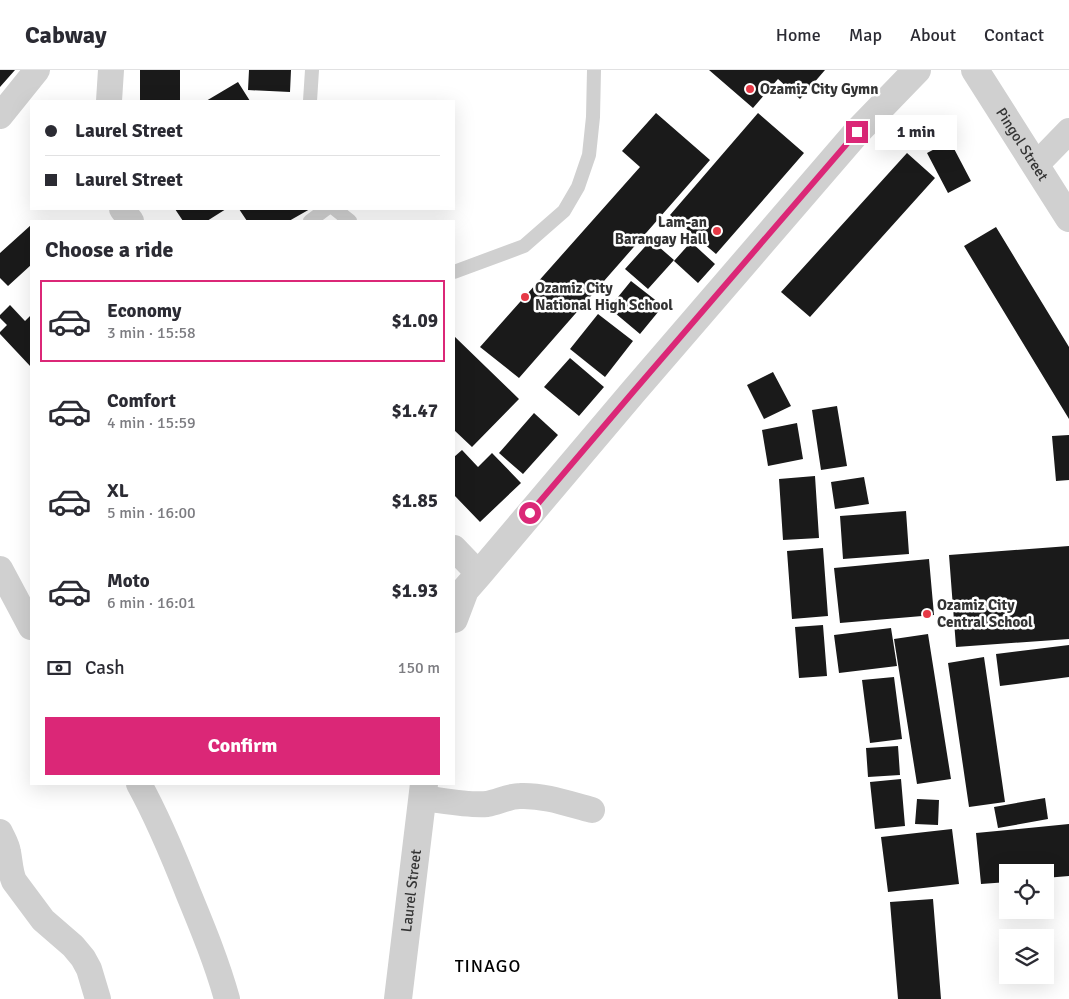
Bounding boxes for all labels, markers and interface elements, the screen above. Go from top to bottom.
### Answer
text: Cabway [25,20,107,50]
text: Home [776,24,821,46]
text: Map [849,24,882,46]
text: About [910,24,956,46]
text: Contact [984,24,1044,46]
place label: Ozamiz City Gymn [760,80,878,98]
marker: Ozamiz City Gymn [744,83,756,95]
street label: Pingol Street [992,104,1052,184]
callout: 1 min [874,114,957,150]
text: Laurel Street [75,119,183,143]
route end [846,121,868,143]
text: 1 min [897,122,935,142]
text: Laurel Street [75,168,183,192]
place label: Lam-an Barangay Hall [615,213,707,248]
marker: Lam-an Barangay Hall [711,225,723,237]
text: Choose a ride [45,236,173,263]
place label: Ozamiz City National High School [535,279,673,314]
marker: Ozamiz City National High School [519,291,531,303]
icon: car [47,299,92,344]
text: Economy [107,299,181,323]
text: $1.09 [392,309,438,333]
text: 3 min · 15:58 [107,323,196,343]
icon: car [47,389,92,434]
text: Comfort [107,389,176,413]
text: $1.47 [392,399,438,423]
text: 4 min · 15:59 [107,413,196,433]
icon: car [47,479,92,524]
text: XL [107,479,129,503]
text: $1.85 [392,489,438,513]
route start [519,502,541,524]
text: 5 min · 16:00 [107,503,196,523]
icon: car [47,569,92,614]
text: Moto [107,569,150,593]
text: $1.93 [392,579,438,603]
text: 6 min · 16:01 [107,593,196,613]
place label: Ozamiz City Central School [937,596,1033,631]
marker: Ozamiz City Central School [921,608,933,620]
icon: cash [45,654,73,682]
text: Cash [85,656,125,680]
text: 150 m [398,658,440,678]
button: Confirm [45,717,440,775]
street label: Laurel Street [397,848,425,933]
map controls [999,864,1054,984]
button: locate [999,864,1054,919]
button: layers [999,929,1054,984]
district label: TINAGO [455,955,521,977]

